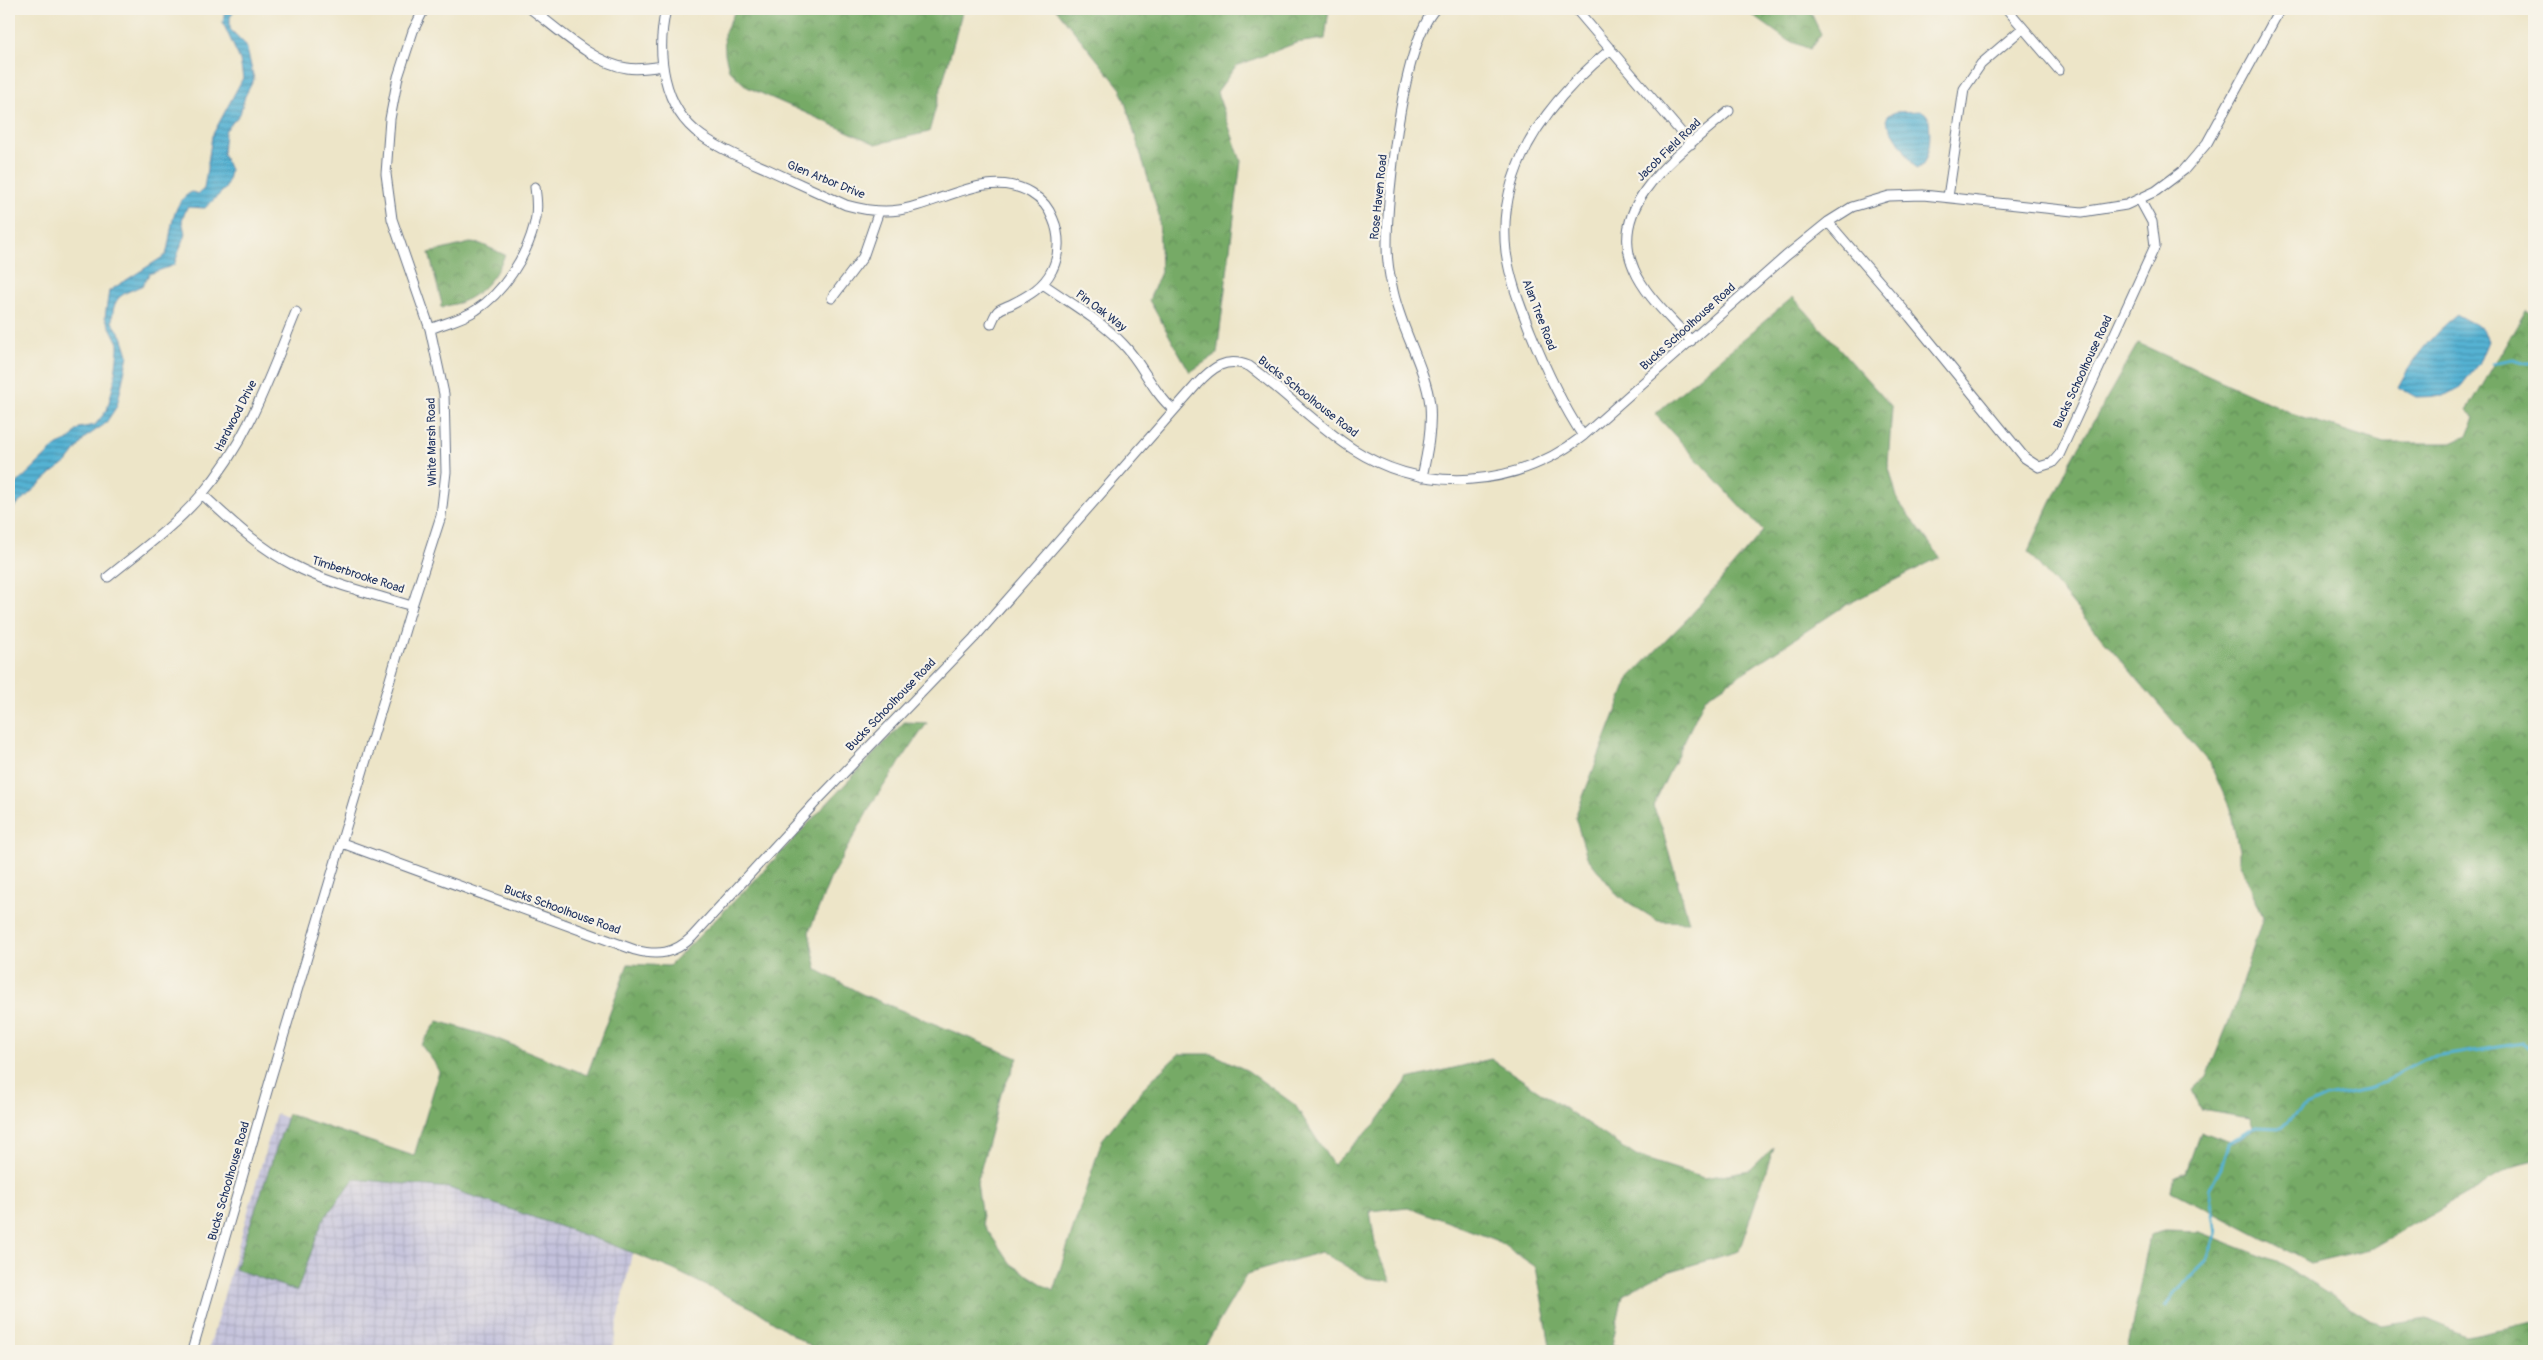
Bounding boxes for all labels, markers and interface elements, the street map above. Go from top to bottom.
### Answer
street label: Jacob Field Road [1634,115,1704,185]
street label: Rose Haven Road [1367,153,1391,240]
street label: Glen Arbor Drive [785,158,867,202]
street label: Alan Tree Road [1519,277,1559,353]
street label: Bucks Schoolhouse Road [1637,280,1739,374]
street label: Pin Oak Way [1073,287,1129,335]
street label: Bucks Schoolhouse Road [2050,313,2116,431]
street label: Bucks Schoolhouse Road [1255,353,1361,441]
street label: Hardwood Drive [212,378,260,454]
street label: White Marsh Road [424,398,440,486]
street label: Timberbrooke Road [310,553,406,597]
street label: Bucks Schoolhouse Road [843,655,939,755]
street label: Bucks Schoolhouse Road [502,882,623,938]
street label: Bucks Schoolhouse Road [205,1120,253,1242]

